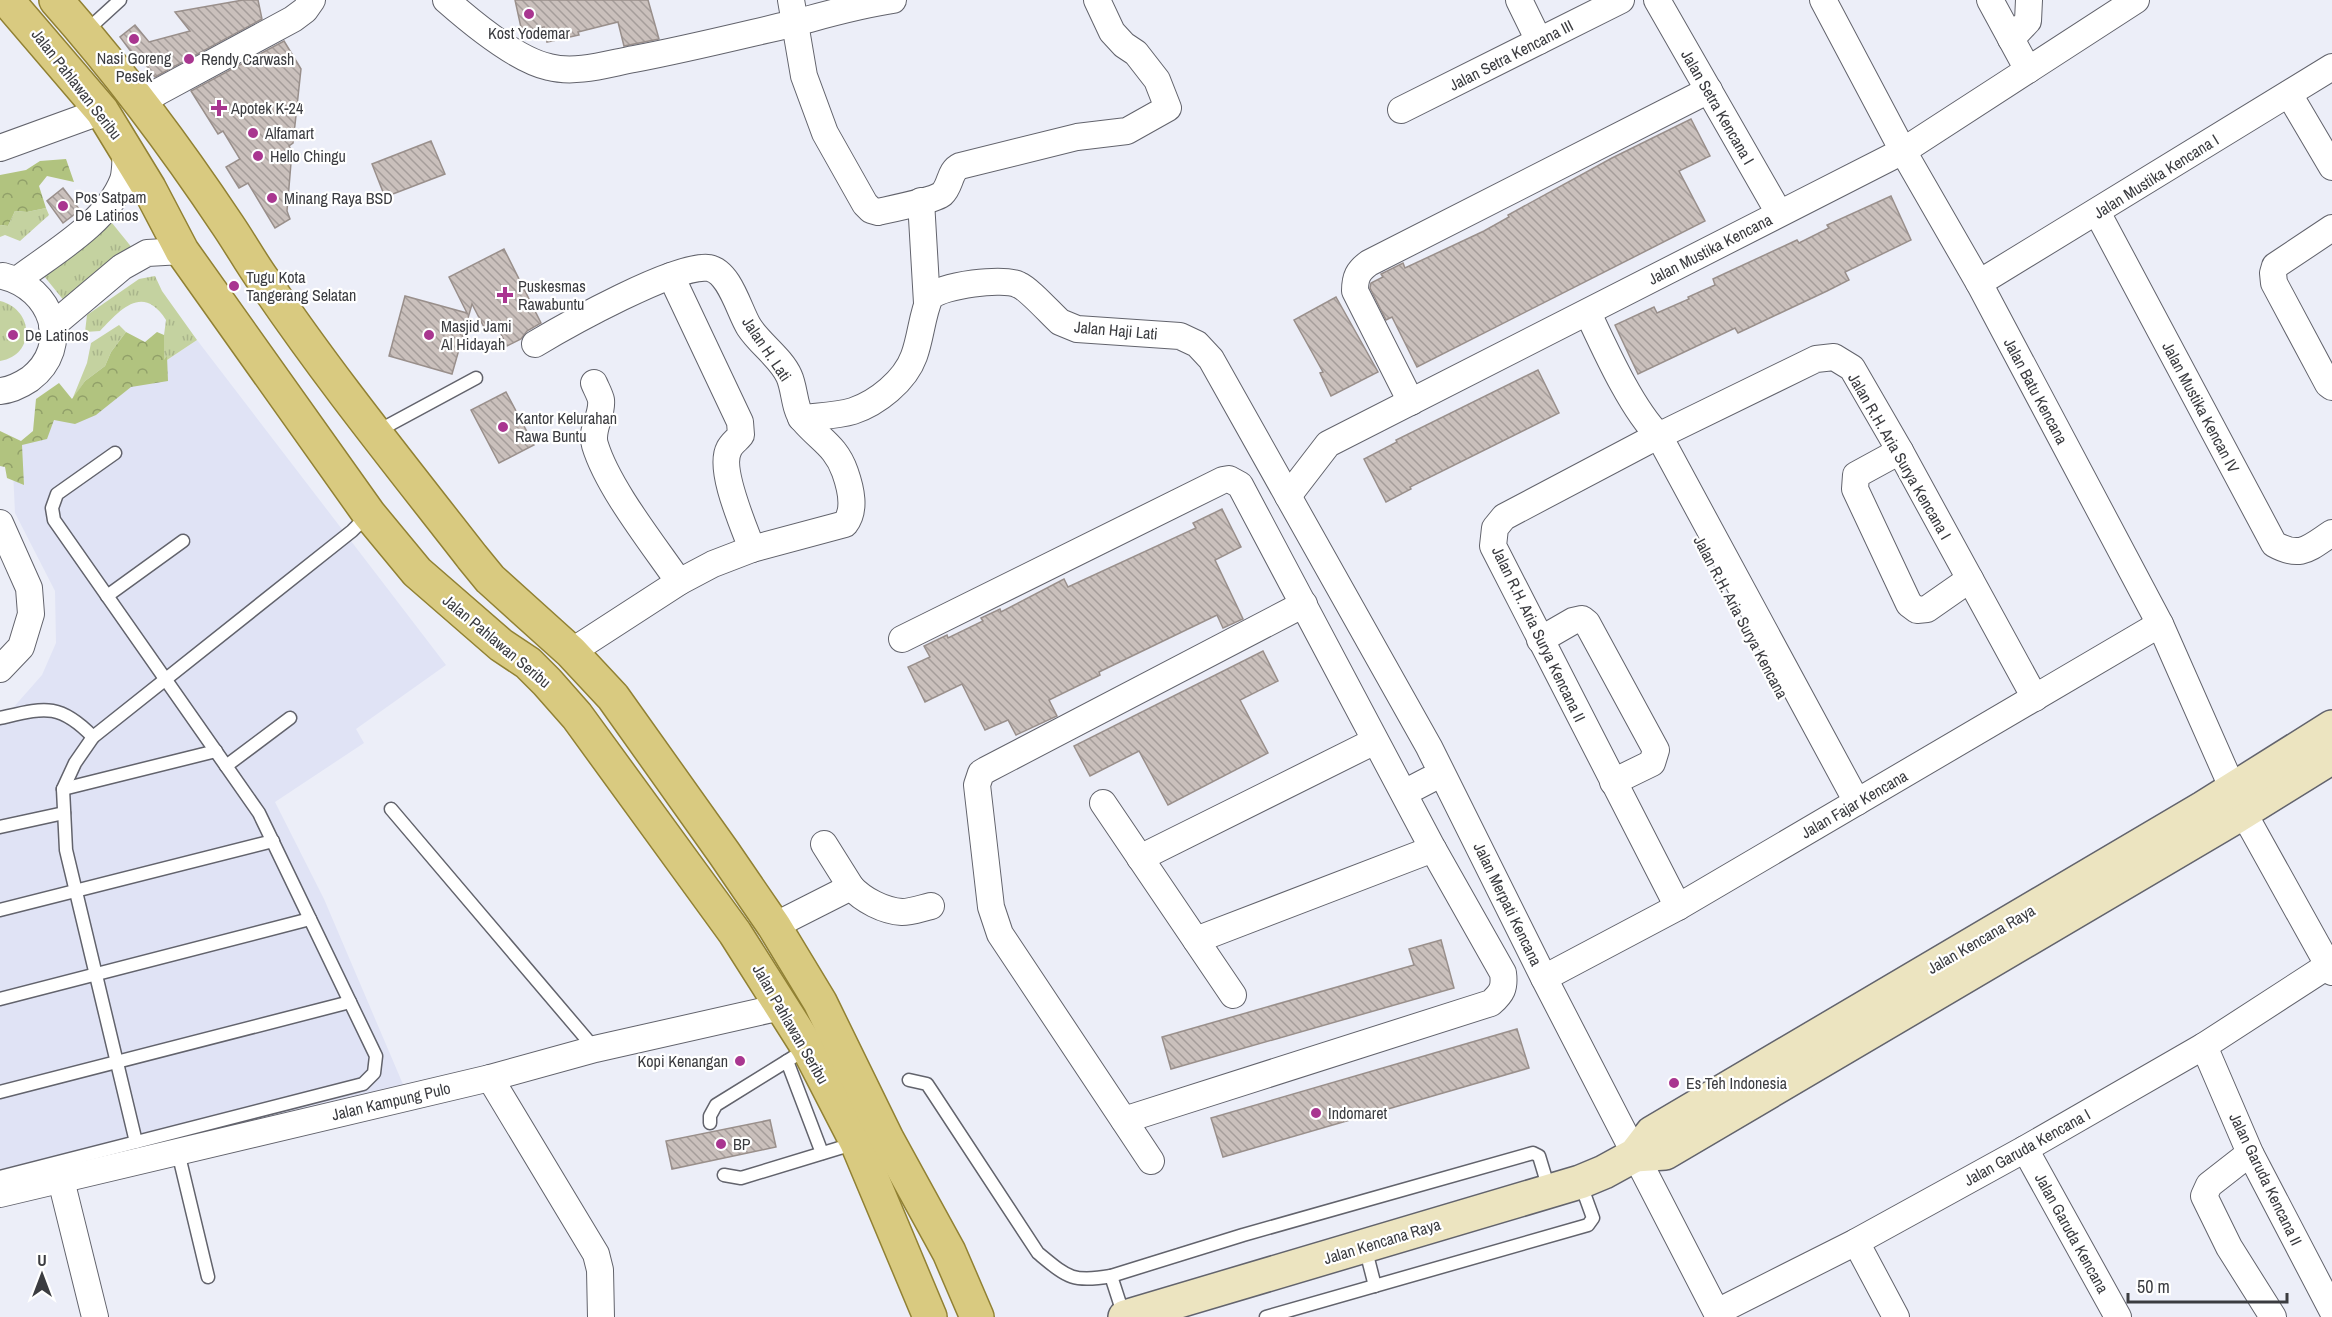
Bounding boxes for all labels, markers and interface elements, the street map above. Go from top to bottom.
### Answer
marker: Kost Yodemar [522,7,536,21]
street label: Jalan Setra Kencana III [1445,14,1577,96]
place label: Kost Yodemar [488,22,571,44]
street label: Jalan Pahlawan Seribu [27,24,127,144]
marker: Nasi Goreng Pesek [127,32,141,46]
street label: Jalan Setra Kencana I [1676,46,1760,168]
place label: Nasi Goreng Pesek [97,47,172,87]
place label: Rendy Carwash [201,48,294,70]
marker: Rendy Carwash [182,52,196,66]
place label: Apotek K-24 [230,97,303,119]
marker: Apotek K-24 [212,101,226,115]
place label: Alfamart [264,122,314,144]
marker: Alfamart [246,126,260,140]
street label: Jalan Mustika Kencana I [2089,129,2223,223]
place label: Hello Chingu [270,145,346,167]
marker: Hello Chingu [251,149,265,163]
place label: Pos Satpam De Latinos [75,186,146,226]
place label: Minang Raya BSD [284,187,393,209]
marker: Minang Raya BSD [265,191,279,205]
marker: Pos Satpam De Latinos [56,199,70,213]
street label: Jalan Mustika Kencana [1644,208,1776,290]
place label: Tugu Kota Tangerang Selatan [246,266,356,306]
place label: Puskesmas Rawabuntu [518,275,586,315]
marker: Tugu Kota Tangerang Selatan [227,279,241,293]
marker: Puskesmas Rawabuntu [496,286,514,304]
street label: Jalan H. Lati [737,312,797,386]
place label: Masjid Jami Al Hidayah [440,315,512,355]
street label: Jalan Haji Lati [1073,315,1159,345]
place label: De Latinos [25,324,88,346]
marker: De Latinos [6,328,20,342]
marker: Masjid Jami Al Hidayah [422,328,436,342]
street label: Jalan Batu Kencana [1999,334,2074,449]
street label: Jalan Mustika Kencan IV [2157,338,2245,476]
street label: Jalan R.H. Aria Surya Kencana I [1843,369,1957,543]
place label: Kantor Kelurahan Rawa Buntu [515,407,617,447]
marker: Kantor Kelurahan Rawa Buntu [496,420,510,434]
street label: Jalan R.H. Aria Surya Kencana [1689,532,1794,703]
street label: Jalan R.H. Aria Surya Kencana II [1487,543,1591,725]
street label: Jalan Pahlawan Seribu [438,589,556,693]
street label: Jalan Fajar Kencana [1797,764,1912,843]
street label: Jalan Merpati Kencana [1469,839,1548,970]
street label: Jalan Kencana Raya [1923,899,2040,979]
street label: Jalan Pahlawan Seribu [748,960,834,1088]
place label: Kopi Kenangan [638,1050,728,1072]
marker: Kopi Kenangan [733,1054,747,1068]
place label: Es Teh Indonesia [1686,1072,1788,1094]
marker: Es Teh Indonesia [1667,1076,1681,1090]
street label: Jalan Kampung Pulo [330,1077,452,1125]
place label: Indomaret [1328,1102,1387,1124]
street label: Jalan Garuda Kencana I [1960,1103,2094,1191]
marker: Indomaret [1309,1106,1323,1120]
street label: Jalan Garuda Kencana II [2224,1109,2308,1249]
place label: BP [733,1133,751,1155]
marker: BP [714,1137,728,1151]
street label: Jalan Garuda Kencana [2030,1169,2114,1298]
street label: Jalan Kencana Raya [1321,1213,1444,1269]
north arrow [12,1245,72,1305]
text: U [37,1249,47,1271]
scale bar [2128,1266,2287,1304]
text: 50 m [2137,1274,2170,1299]

